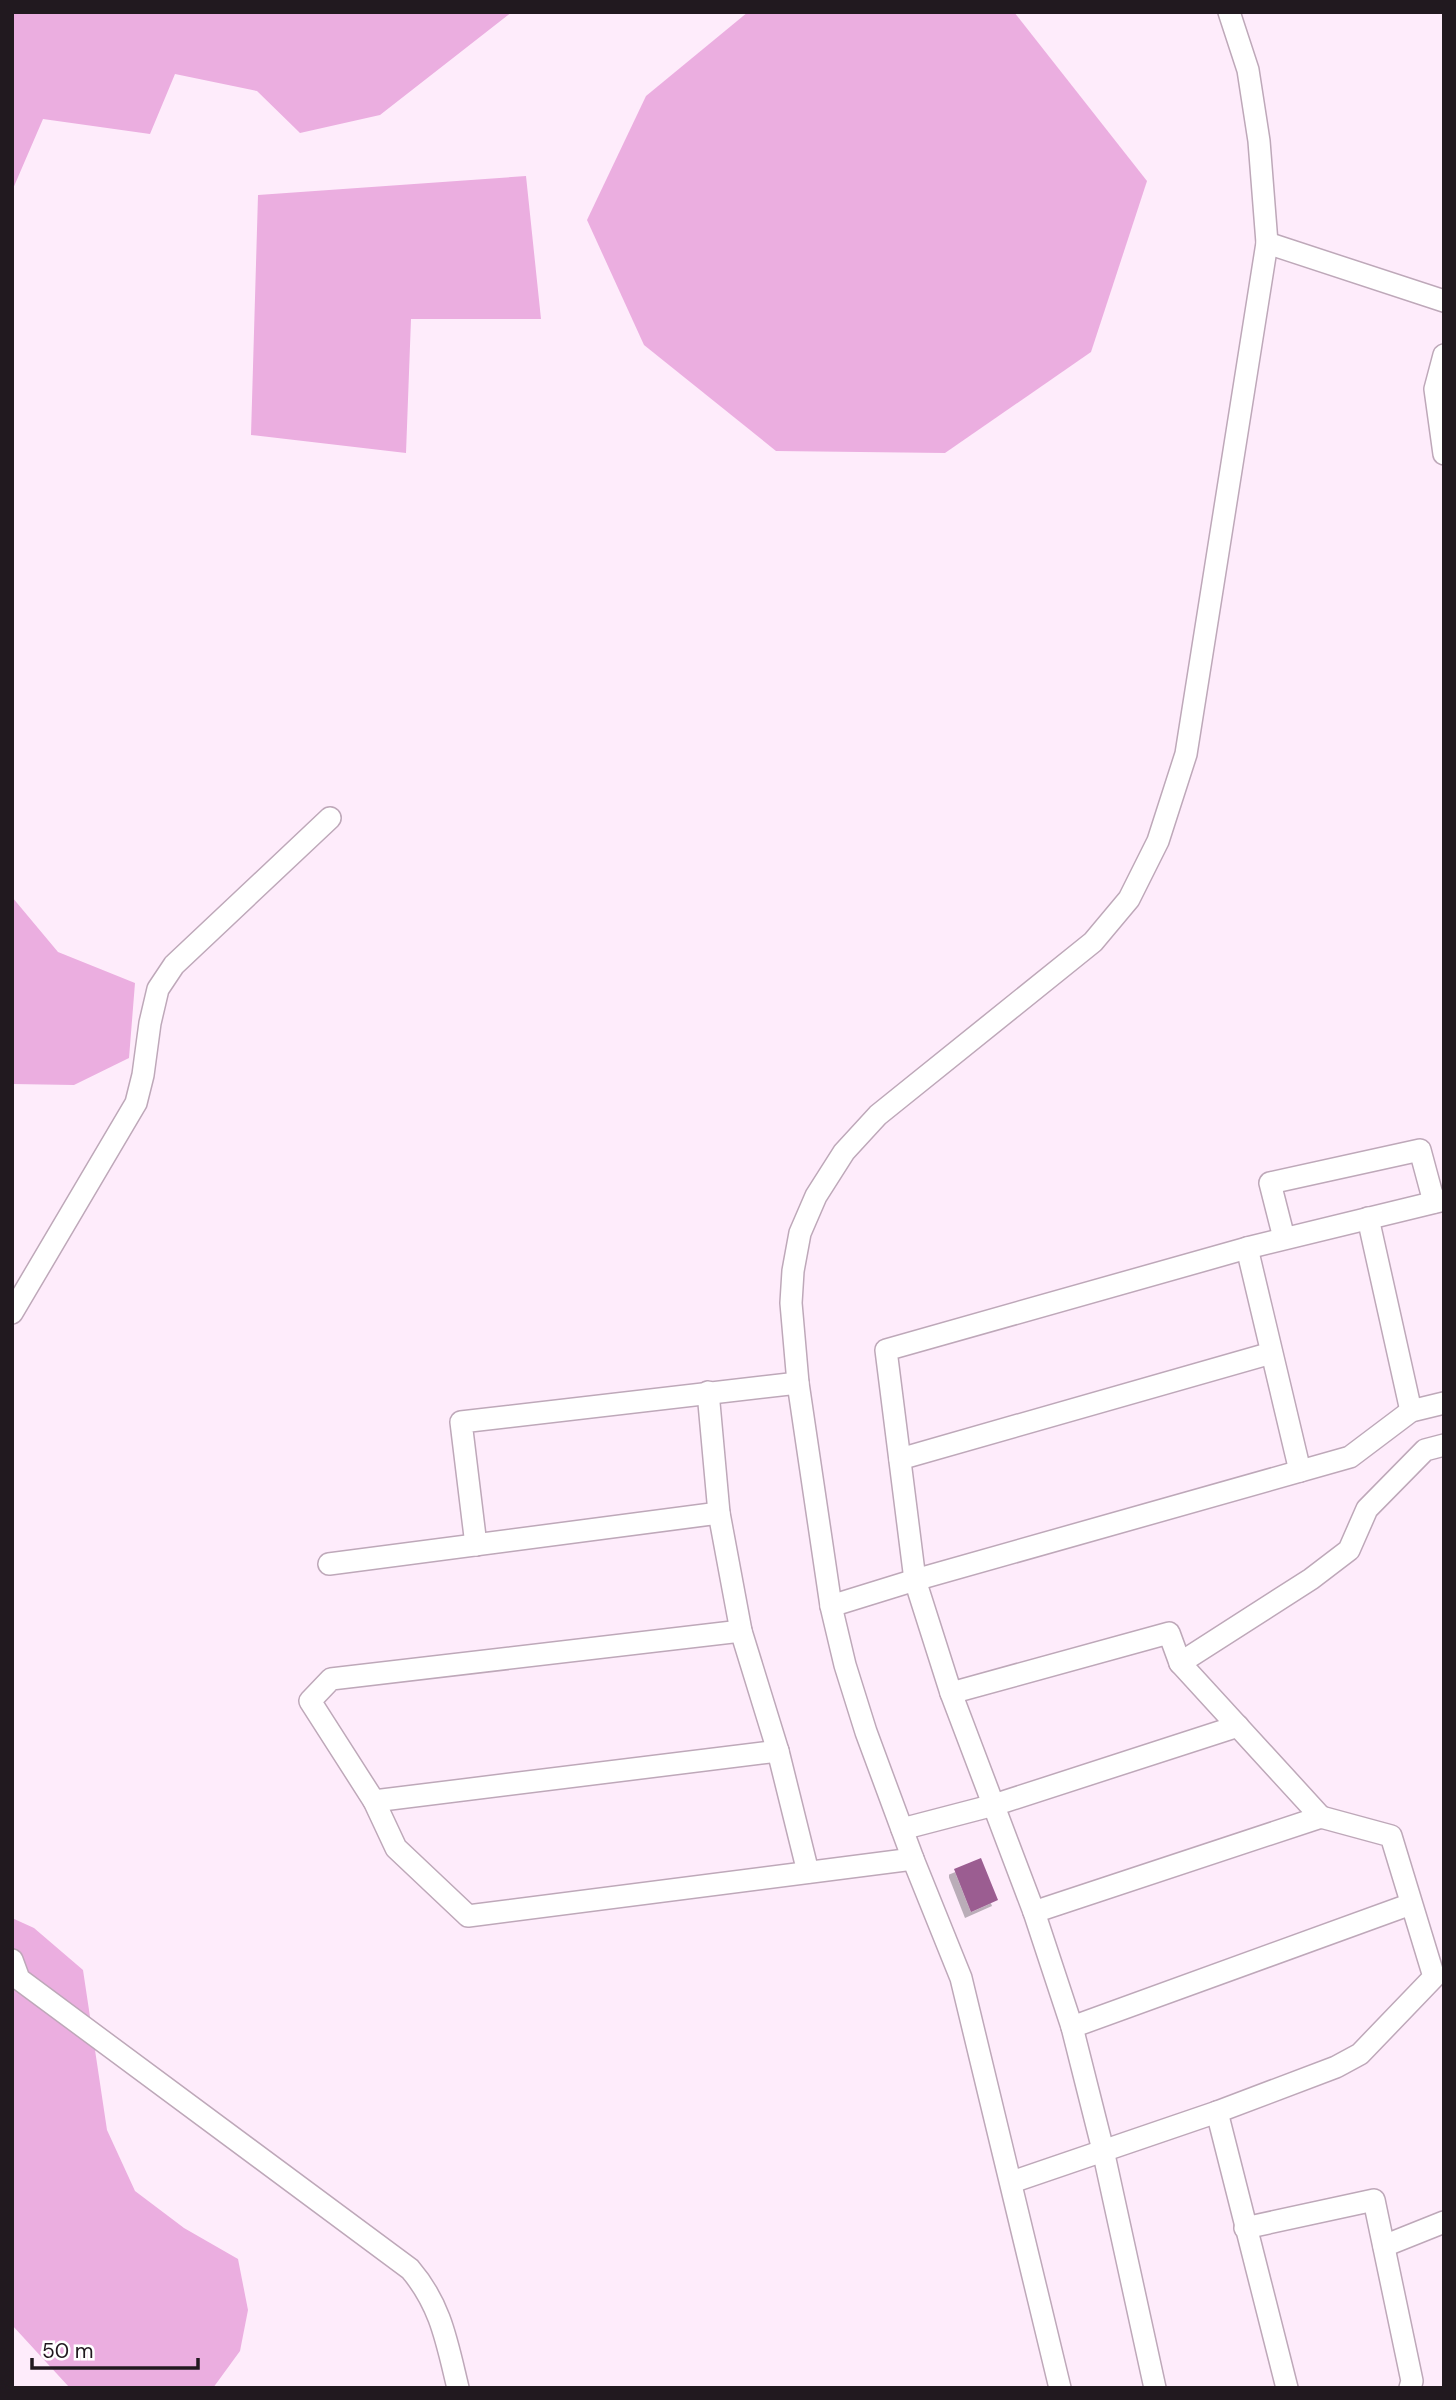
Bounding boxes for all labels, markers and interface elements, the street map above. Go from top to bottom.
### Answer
scale bar [32,2326,198,2370]
text: 50 m [42,2337,93,2365]

